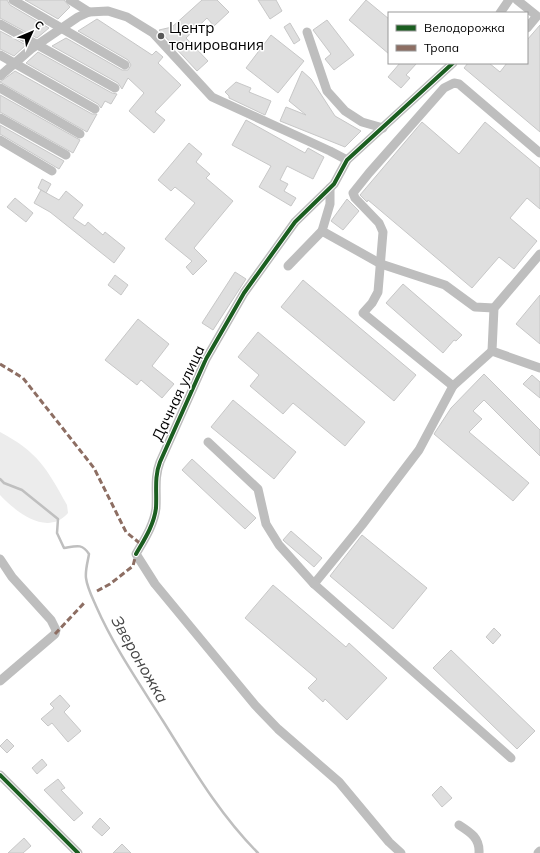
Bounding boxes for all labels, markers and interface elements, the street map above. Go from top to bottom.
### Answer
north arrow [12,12,52,52]
legend [388,12,528,64]
text: С [32,17,47,33]
place label: Центр тонирования [169,18,264,54]
text: Велодорожка [424,20,505,35]
marker: Центр тонирования [156,31,166,41]
text: Тропа [424,40,459,55]
street label: Дачная улица [147,342,209,444]
water label: Звероножка [107,612,173,706]

